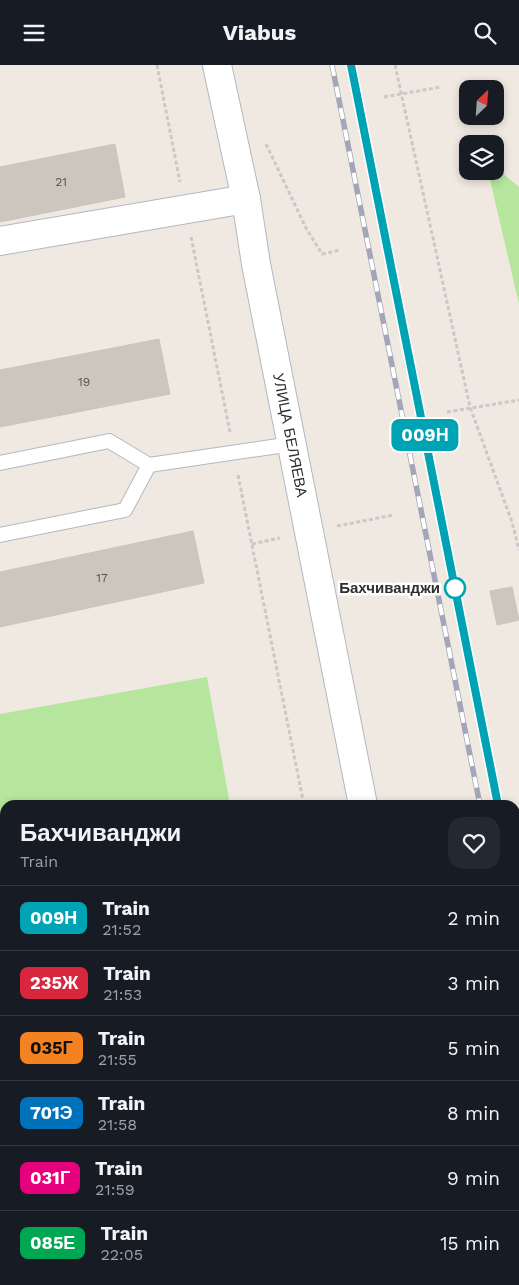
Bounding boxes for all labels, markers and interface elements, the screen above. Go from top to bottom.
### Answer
icon: menu [20,19,48,47]
icon: search [471,19,499,47]
text: Viabus [223,20,296,45]
north arrow [459,80,504,125]
map controls [459,80,504,180]
button: layers [459,135,504,180]
house number: 21 [55,175,67,189]
street label: УЛИЦА БЕЛЯЕВА [269,371,311,499]
house number: 19 [78,375,90,389]
line badge: 009Н [390,419,460,451]
text: 009Н [401,424,449,445]
house number: 17 [96,571,108,585]
marker: Бахчиванджи [444,577,466,599]
place label: Бахчиванджи [339,579,440,597]
button: heart [448,817,500,869]
text: Бахчиванджи [20,819,181,847]
text: Train [20,852,58,871]
text: Train [102,897,150,920]
text: 009Н [30,907,77,928]
text: 2 min [448,907,500,930]
text: 21:52 [102,920,141,939]
text: Train [103,962,151,985]
text: 235Ж [30,972,78,993]
text: 3 min [448,972,500,995]
text: 21:53 [103,985,142,1004]
text: Train [98,1027,145,1050]
text: 035Г [30,1037,73,1058]
text: 5 min [448,1037,500,1060]
text: 21:55 [98,1050,137,1069]
text: Train [98,1092,145,1115]
text: 701Э [30,1102,73,1123]
text: 8 min [447,1102,500,1125]
text: 21:58 [98,1115,137,1134]
text: Train [95,1157,143,1180]
text: 031Г [30,1167,70,1188]
text: 9 min [447,1167,500,1190]
text: 21:59 [95,1180,135,1199]
text: Train [100,1222,148,1245]
text: 085Е [30,1232,75,1253]
text: 15 min [440,1232,500,1255]
text: 22:05 [100,1245,143,1264]

